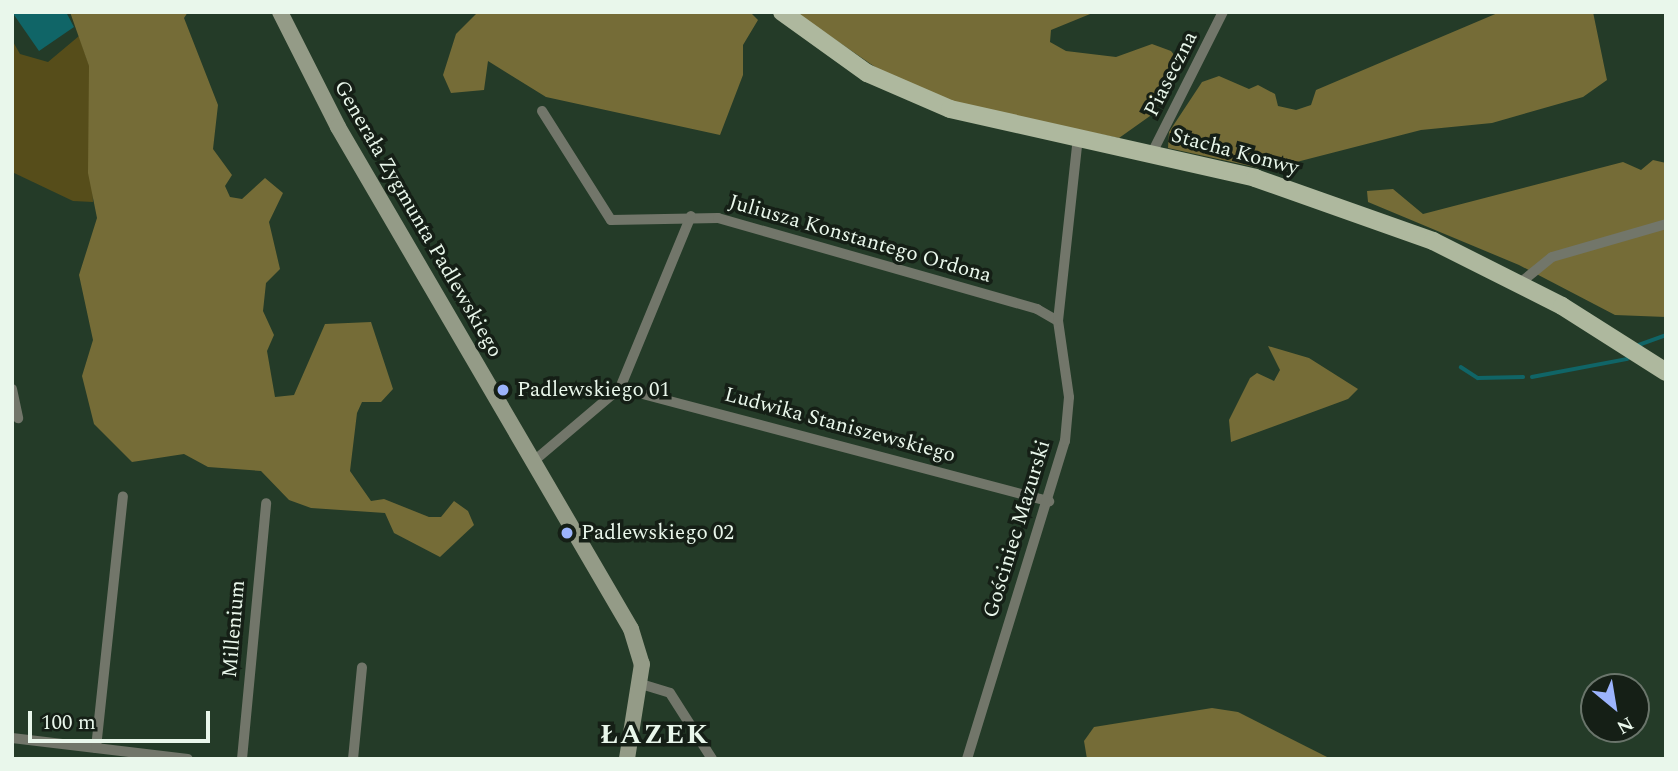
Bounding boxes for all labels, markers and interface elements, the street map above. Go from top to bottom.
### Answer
street label: Piaseczna [1139,27,1203,121]
street label: Generała Zygmunta Padlewskiego [328,76,508,362]
street label: Stacha Konwy [1169,123,1301,181]
street label: Juliusza Konstantego Ordona [726,189,994,289]
place label: Padlewskiego 01 [517,377,670,403]
marker: Padlewskiego 01 [495,382,511,398]
street label: Ludwika Staniszewskiego [722,382,958,468]
street label: Gościniec Mazurski [978,437,1056,621]
place label: Padlewskiego 02 [581,520,734,546]
marker: Padlewskiego 02 [559,525,575,541]
street label: Millenium [217,579,251,679]
north arrow [1580,673,1650,743]
scale bar [32,698,214,742]
text: 100 m [41,707,96,739]
text: N [1611,708,1639,741]
district label: ŁAZEK [601,718,709,752]

